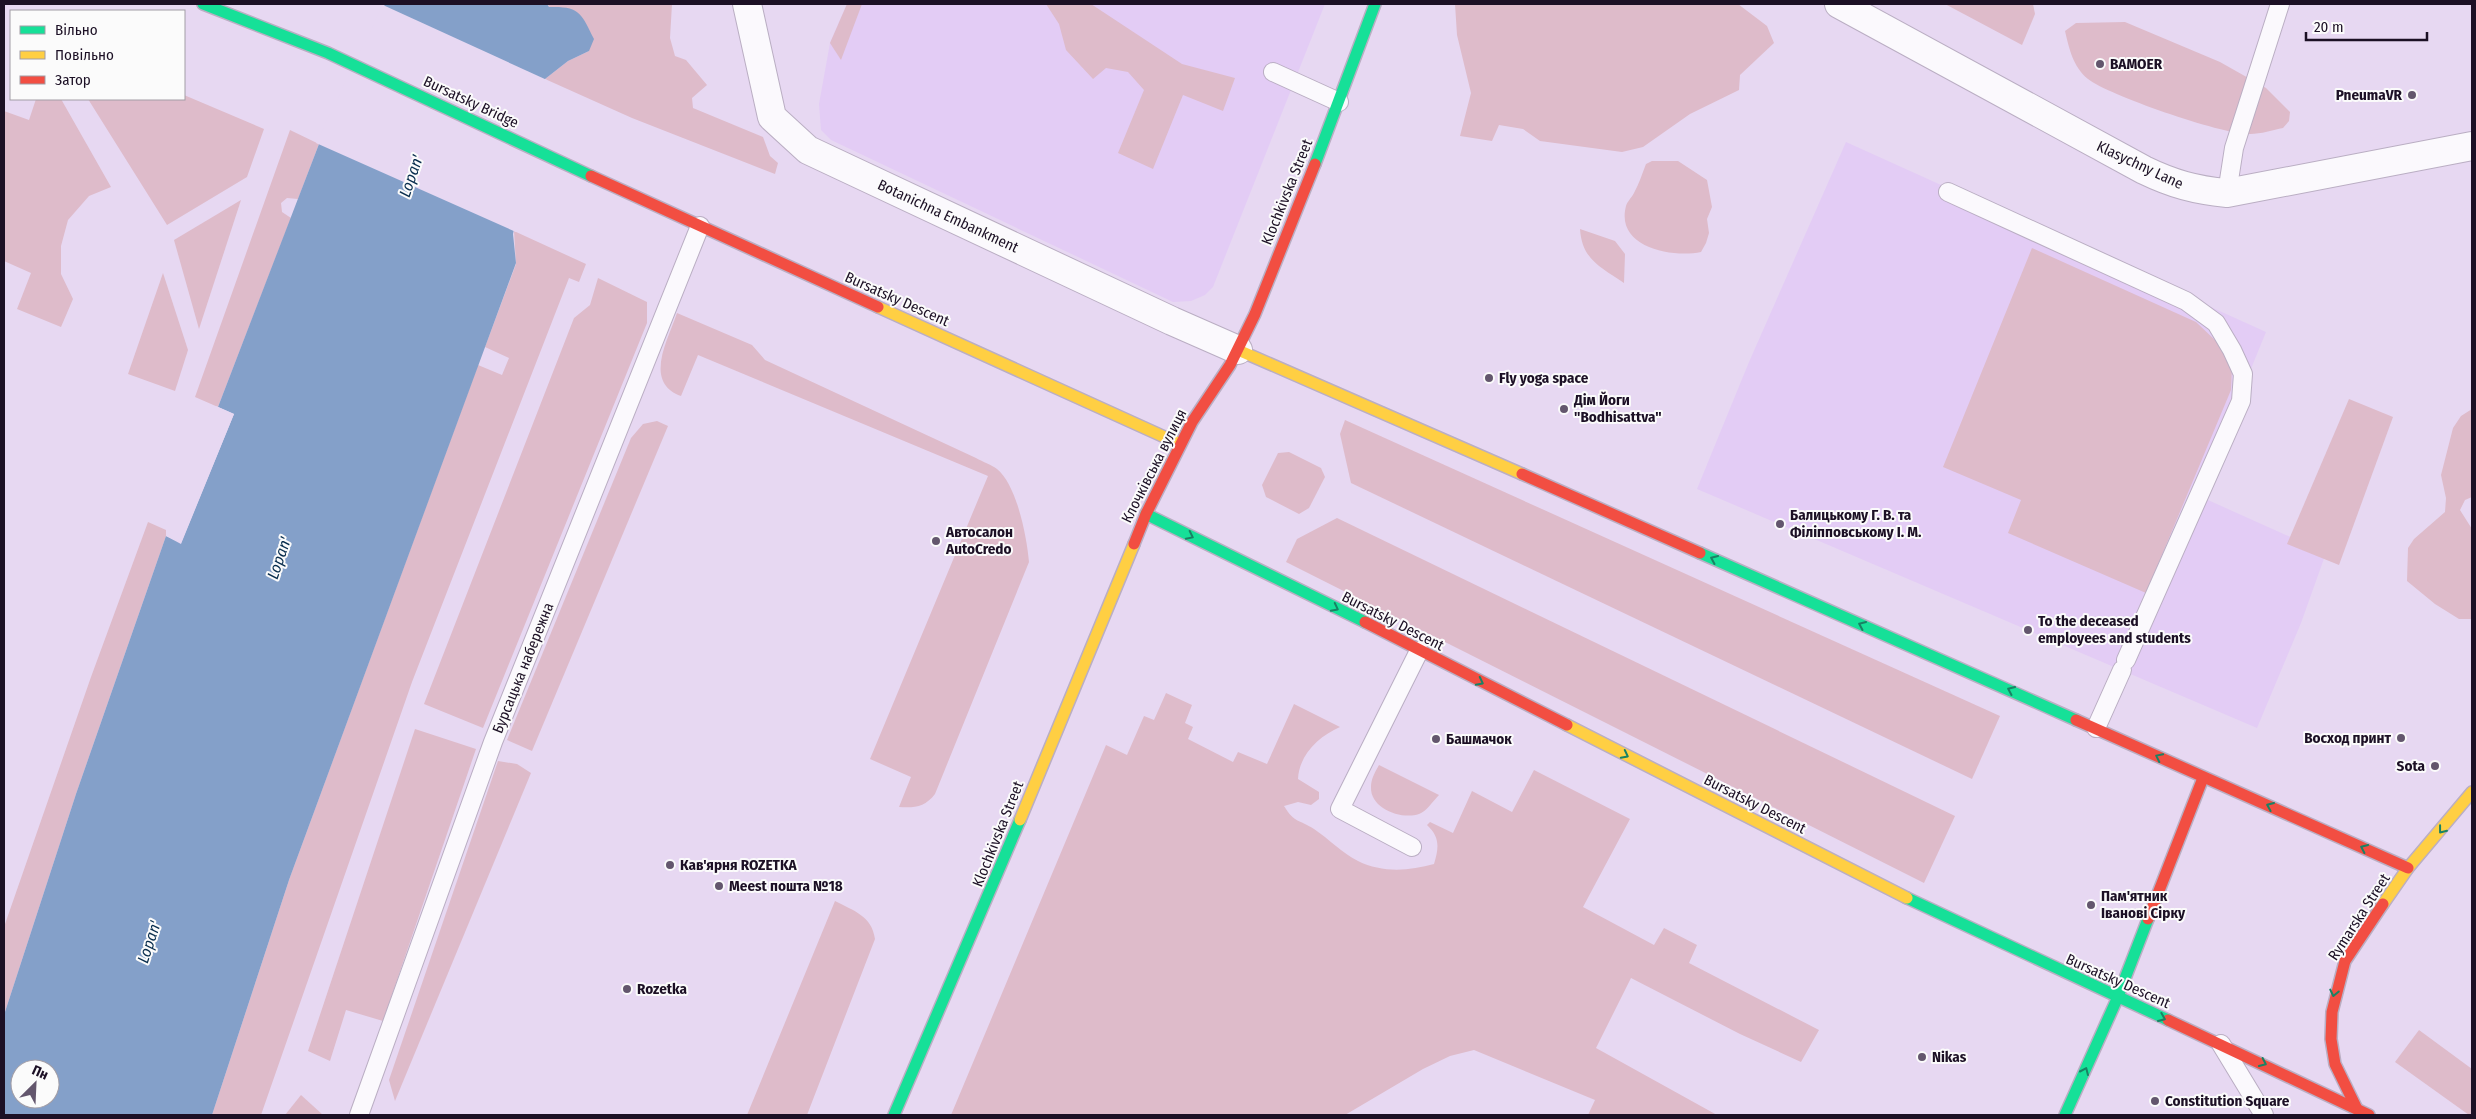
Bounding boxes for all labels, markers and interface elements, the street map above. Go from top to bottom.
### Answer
legend [10,10,185,100]
scale bar [2306,10,2427,42]
text: 20 m [2314,18,2344,36]
text: Вільно [55,21,98,39]
text: Повільно [55,46,114,64]
place label: BAMOER [2110,55,2163,73]
marker: BAMOER [2094,58,2106,70]
text: Затор [55,71,91,89]
street label: Bursatsky Bridge [421,72,521,132]
place label: PneumaVR [2336,86,2403,104]
marker: PneumaVR [2406,89,2418,101]
street label: Klochkivska Street [1258,136,1316,247]
street label: Klasychny Lane [2094,137,2186,193]
water label: Lopan' [395,152,427,200]
street label: Botanichna Embankment [875,175,1021,257]
street label: Bursatsky Descent [842,268,952,330]
place label: Fly yoga space [1499,369,1589,387]
marker: Fly yoga space [1483,372,1495,384]
place label: Дім Йоги "Bodhisattva" [1573,391,1662,426]
marker: Дім Йоги "Bodhisattva" [1558,403,1570,415]
street label: Клочківська вулиця [1118,406,1190,526]
place label: Балицькому Г. В. та Філіпповському І. М. [1790,506,1922,541]
marker: Балицькому Г. В. та Філіпповському І. М. [1774,518,1786,530]
place label: Автосалон AutoCredo [945,523,1013,558]
one-way arrow [1185,529,1194,540]
water label: Lopan' [263,534,295,582]
marker: Автосалон AutoCredo [930,535,942,547]
one-way arrow [1710,554,1719,565]
street label: Bursatsky Descent [1339,588,1447,655]
street label: Бурсацька набережна [489,600,557,736]
one-way arrow [1330,602,1339,612]
place label: To the deceased employees and students [2038,612,2191,647]
one-way arrow [1858,620,1867,631]
marker: To the deceased employees and students [2022,624,2034,636]
one-way arrow [1475,676,1484,686]
one-way arrow [2007,686,2016,697]
place label: Восход принт [2304,729,2392,747]
place label: Башмачок [1446,730,1512,748]
marker: Восход принт [2395,732,2407,744]
marker: Башмачок [1430,733,1442,745]
one-way arrow [1620,749,1629,759]
one-way arrow [2155,753,2164,763]
place label: Sota [2397,757,2426,775]
marker: Sota [2429,760,2441,772]
street label: Bursatsky Descent [1701,771,1809,838]
street label: Klochkivska Street [969,778,1027,889]
one-way arrow [2266,801,2275,812]
one-way arrow [2439,824,2448,834]
one-way arrow [2360,843,2369,854]
place label: Кав'ярня ROZETKA [680,856,798,874]
marker: Кав'ярня ROZETKA [664,859,676,871]
street label: Rymarska Street [2324,870,2394,964]
place label: Meest пошта №18 [729,877,843,895]
marker: Meest пошта №18 [713,880,725,892]
place label: Пам'ятник Іванові Сірку [2101,887,2186,922]
marker: Пам'ятник Іванові Сірку [2085,899,2097,911]
water label: Lopan' [133,918,165,965]
street label: Bursatsky Descent [2063,950,2173,1012]
place label: Rozetka [637,980,688,998]
marker: Rozetka [621,983,633,995]
one-way arrow [2329,989,2340,998]
one-way arrow [2157,1011,2166,1022]
place label: Nikas [1932,1048,1967,1066]
marker: Nikas [1916,1051,1928,1063]
one-way arrow [2258,1056,2267,1067]
north arrow [10,1059,60,1109]
text: Пн [29,1062,51,1084]
one-way arrow [2079,1067,2090,1076]
place label: Constitution Square [2165,1092,2290,1110]
marker: Constitution Square [2149,1095,2161,1107]

